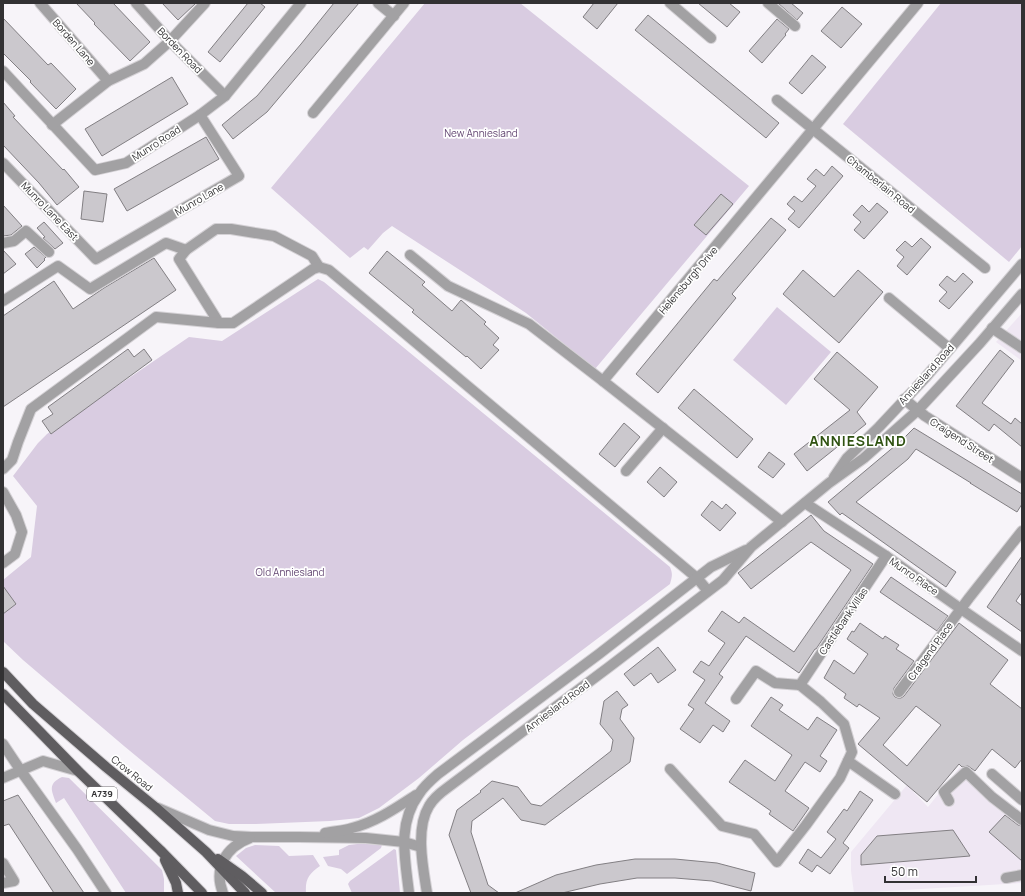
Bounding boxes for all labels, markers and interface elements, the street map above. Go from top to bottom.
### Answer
street label: Borden Lane [50,16,98,68]
street label: Borden Road [155,24,206,76]
street label: Munro Road [129,122,183,164]
park label: New Anniesland [444,126,518,140]
street label: Chamberlain Road [844,152,918,216]
street label: Munro Lane East [18,179,82,243]
street label: Munro Lane [172,179,226,219]
street label: Helensburgh Drive [656,243,721,317]
street label: Anniesland Road [895,341,957,407]
street label: Craigend Street [927,414,997,466]
district label: ANNIESLAND [809,431,907,450]
street label: Munro Place [887,554,941,598]
park label: Old Anniesland [256,565,325,579]
street label: Castlebank Villas [815,585,871,657]
street label: Craigend Place [904,619,956,683]
street label: Anniesland Road [522,677,592,735]
street label: Crow Road [108,752,156,794]
road number: A739 [87,787,117,801]
scale bar [885,858,976,884]
text: 50 m [891,863,918,880]

